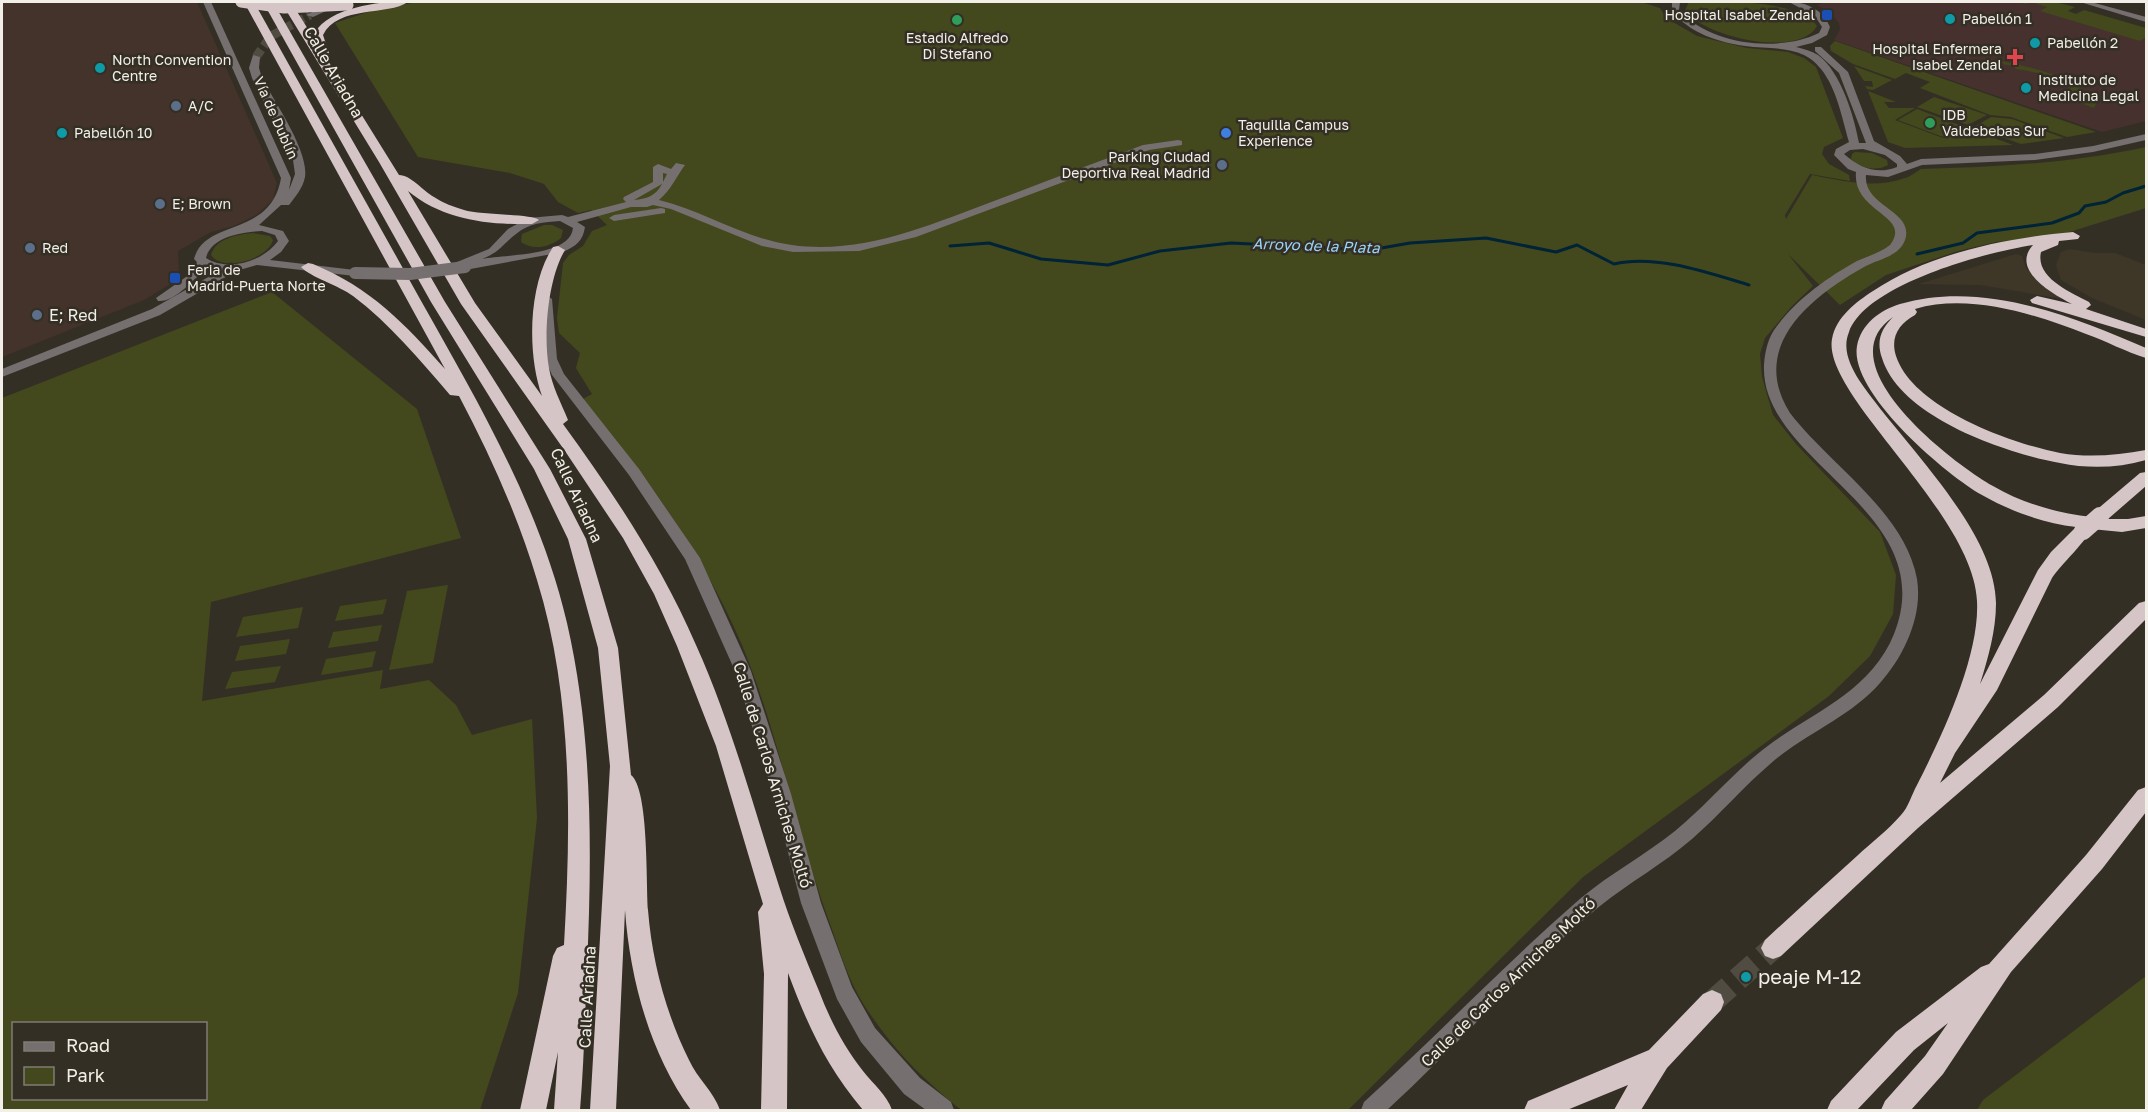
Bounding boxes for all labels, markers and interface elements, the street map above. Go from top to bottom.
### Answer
place label: Hospital Isabel Zendal [1664,6,1815,23]
marker: Hospital Isabel Zendal [1820,8,1834,22]
place label: Pabellón 1 [1962,10,2032,27]
marker: Pabellón 1 [1943,12,1957,26]
marker: Estadio Alfredo Di Stefano [950,13,964,27]
street label: Calle Ariadna [300,23,368,121]
place label: Estadio Alfredo Di Stefano [906,29,1008,62]
place label: Pabellón 2 [2047,34,2118,51]
marker: Pabellón 2 [2028,36,2042,50]
place label: Hospital Enfermera Isabel Zendal [1872,40,2002,73]
marker: Hospital Enfermera Isabel Zendal [2006,48,2024,66]
place label: North Convention Centre [112,51,231,84]
marker: North Convention Centre [93,61,107,75]
place label: Instituto de Medicina Legal [2038,71,2139,104]
street label: Vía de Dublín [251,74,302,162]
marker: Instituto de Medicina Legal [2019,81,2033,95]
place label: A/C [188,97,214,114]
marker: A/C [169,99,183,113]
place label: IDB Valdebebas Sur [1942,106,2047,139]
place label: Taquilla Campus Experience [1238,116,1349,149]
marker: IDB Valdebebas Sur [1923,116,1937,130]
place label: Pabellón 10 [74,124,152,141]
marker: Pabellón 10 [55,126,69,140]
marker: Taquilla Campus Experience [1219,126,1233,140]
place label: Parking Ciudad Deportiva Real Madrid [1061,148,1210,181]
marker: Parking Ciudad Deportiva Real Madrid [1215,158,1229,172]
place label: E; Brown [172,195,231,212]
marker: E; Brown [153,197,167,211]
water label: Arroyo de la Plata [1252,234,1380,257]
place label: Red [42,239,68,256]
marker: Red [23,241,37,255]
place label: Feria de Madrid-Puerta Norte [187,261,326,294]
marker: Feria de Madrid-Puerta Norte [168,271,182,285]
place label: E; Red [49,305,97,325]
marker: E; Red [30,308,44,322]
street label: Calle Ariadna [546,444,608,546]
street label: Calle de Carlos Arniches Moltó [729,660,817,890]
street label: Calle de Carlos Arniches Moltó [1416,893,1600,1071]
street label: Calle Ariadna [574,945,600,1049]
place label: peaje M-12 [1758,964,1861,988]
marker: peaje M-12 [1739,970,1753,984]
legend [12,1022,207,1100]
text: Road [66,1034,110,1056]
text: Park [66,1064,105,1086]

